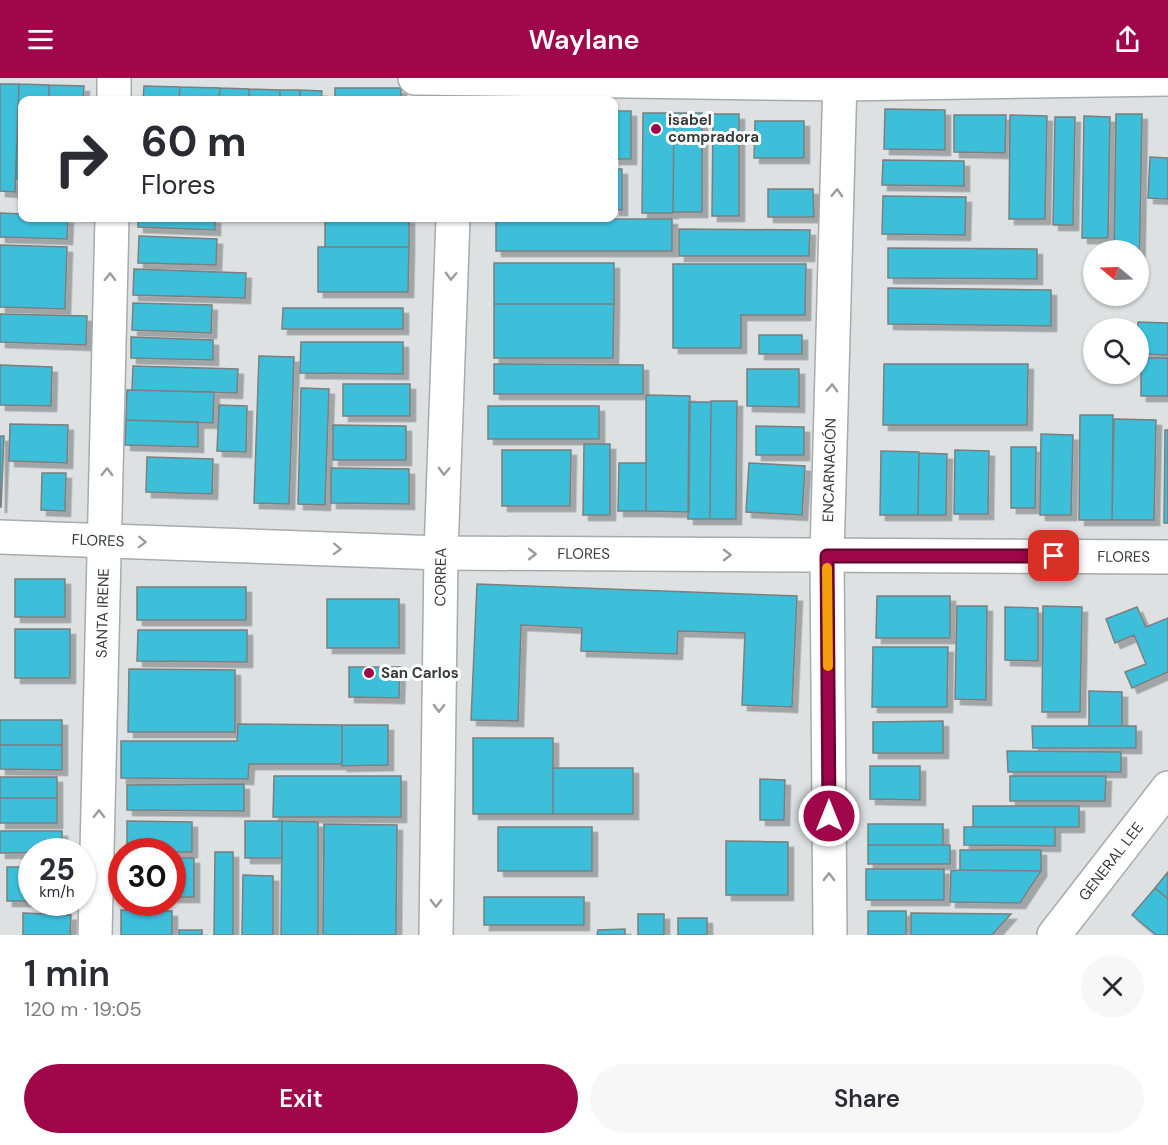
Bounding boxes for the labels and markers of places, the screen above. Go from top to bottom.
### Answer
place label: isabel compradora [668,110,759,147]
marker: isabel compradora [649,122,663,136]
pin [1028,530,1079,581]
place label: San Carlos [381,663,459,683]
marker: San Carlos [362,666,376,680]

